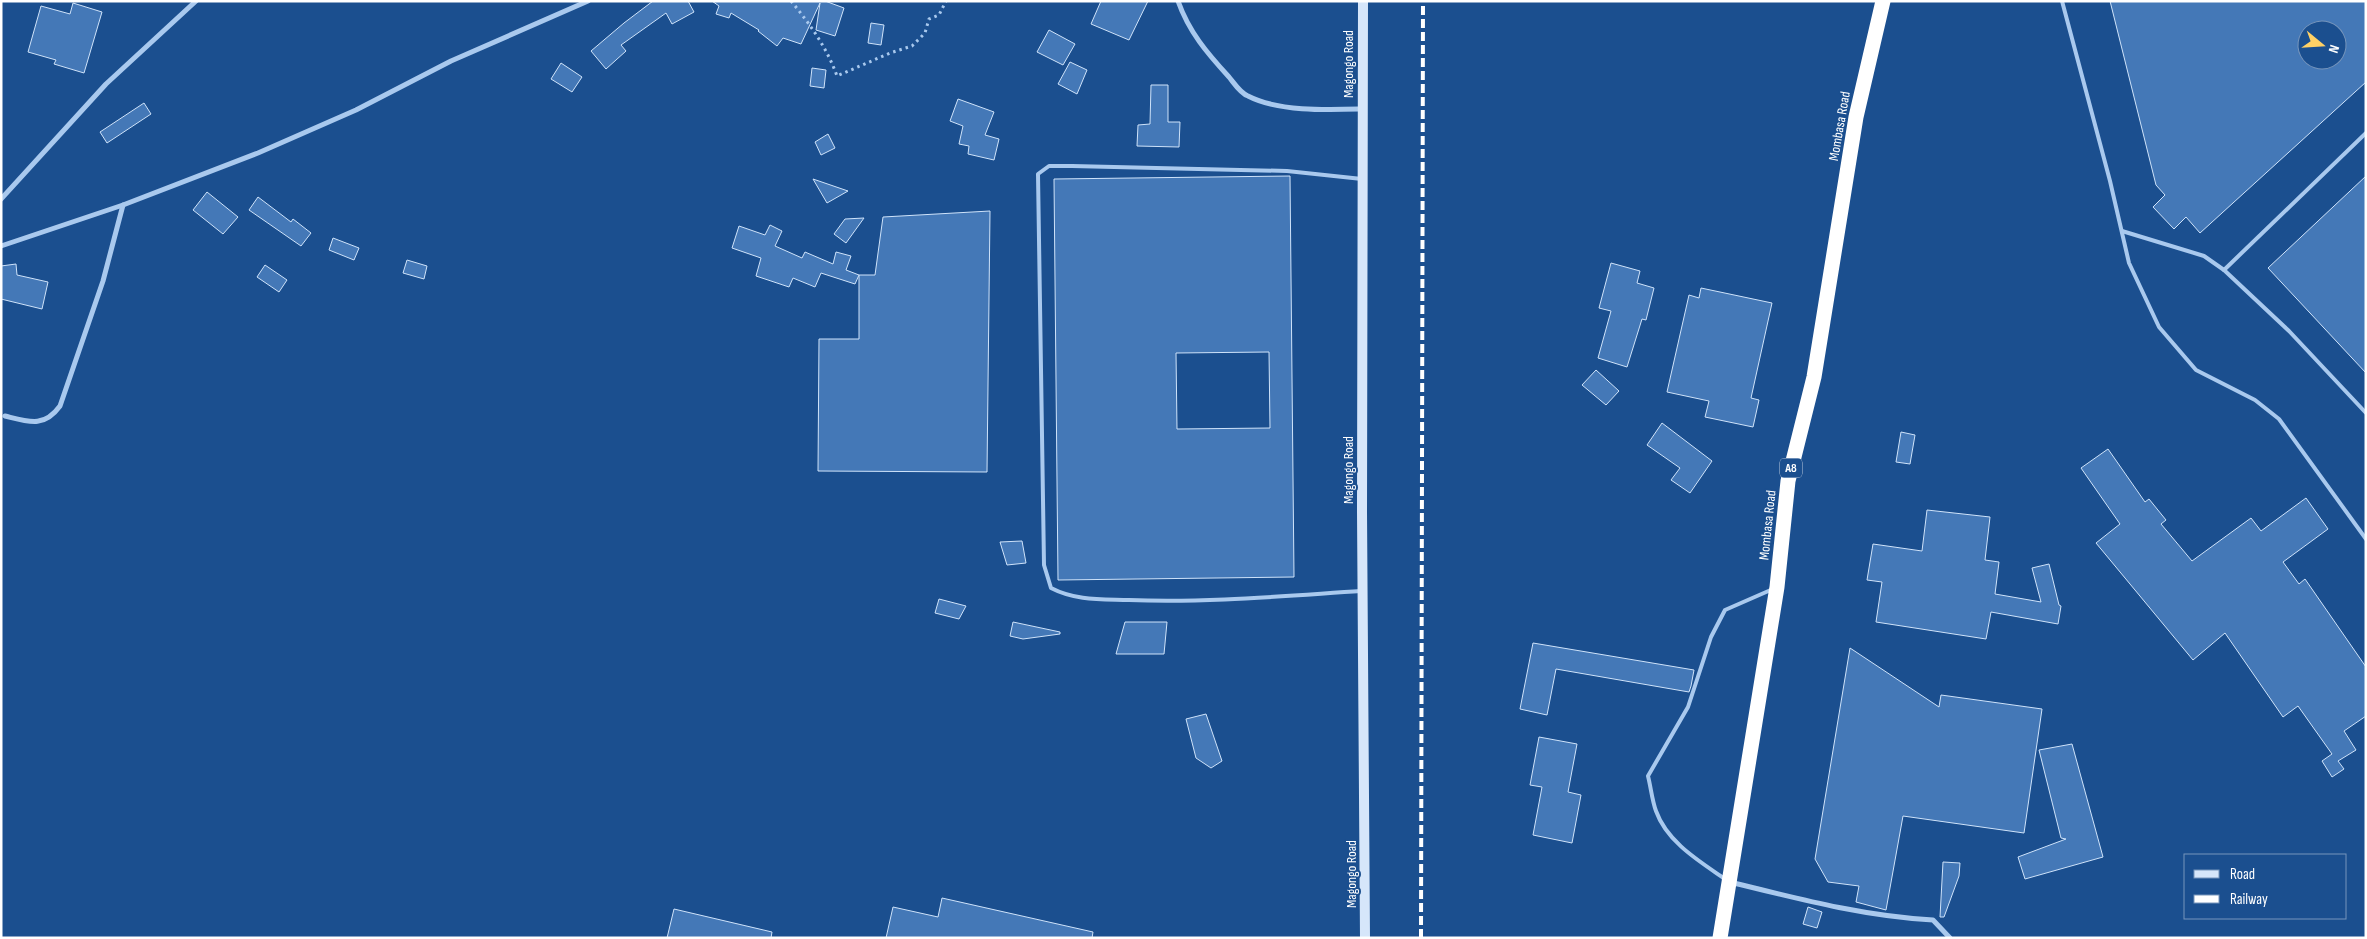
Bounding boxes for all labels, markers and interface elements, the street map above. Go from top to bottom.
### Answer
north arrow [2297,20,2347,70]
street label: Magongo Road [1340,30,1357,98]
text: N [2325,43,2343,55]
street label: Mombasa Road [1825,90,1854,162]
street label: Magongo Road [1340,436,1357,504]
road number: A8 [1780,458,1802,478]
street label: Mombasa Road [1755,489,1780,561]
street label: Magongo Road [1343,840,1360,908]
legend [2184,854,2347,919]
text: Road [2230,865,2255,884]
text: Railway [2230,890,2268,909]

